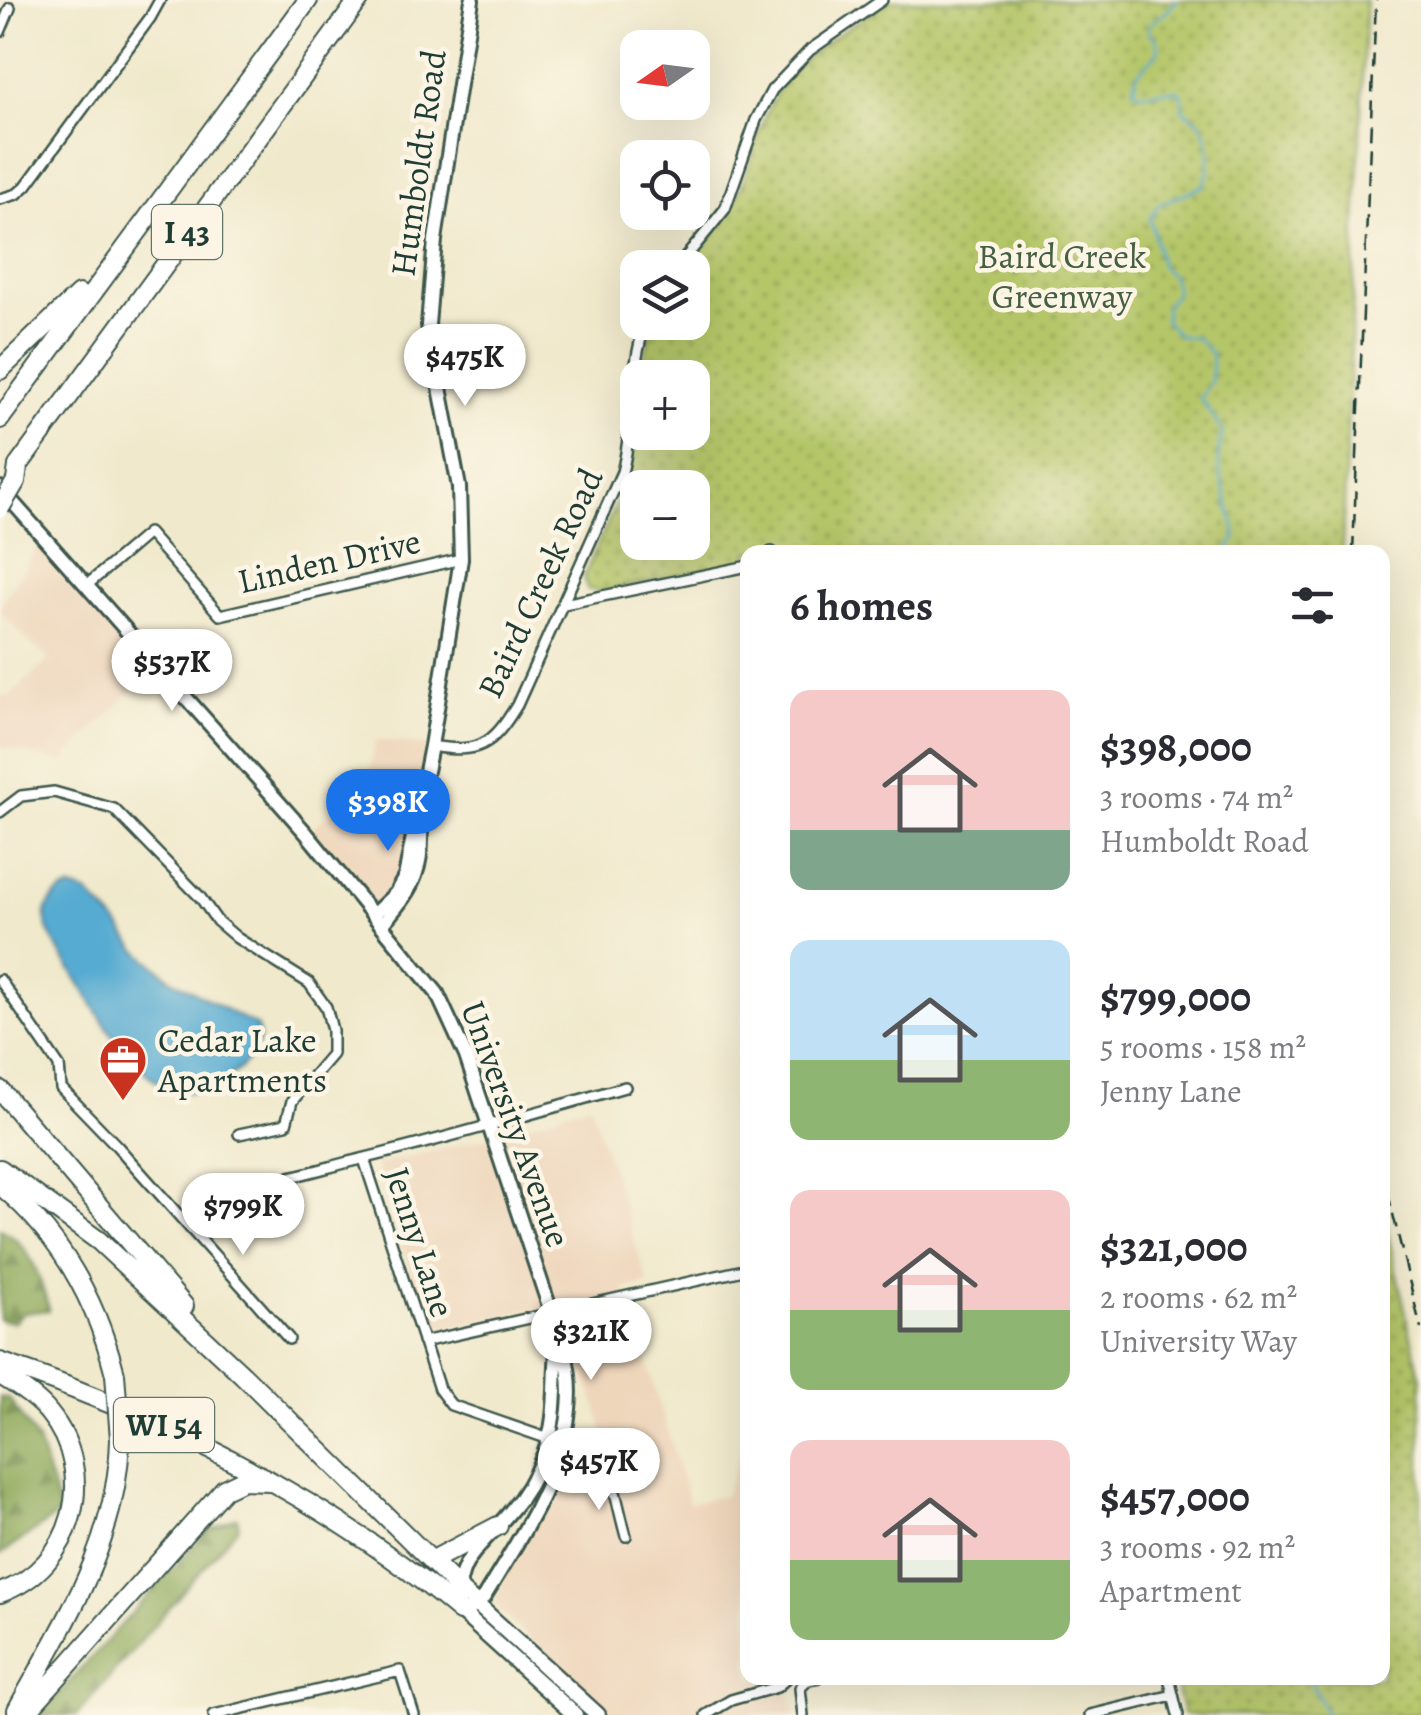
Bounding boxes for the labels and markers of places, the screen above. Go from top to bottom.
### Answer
pin: $475K [395,324,535,409]
pin: $537K [102,629,242,714]
pin: $398K [318,769,458,854]
place label: Cedar Lake Apartments [157,1016,327,1104]
office icon: Cedar Lake Apartments [97,1034,149,1102]
pin: $799K [173,1173,313,1258]
pin: $321K [521,1298,661,1383]
pin: $457K [529,1428,669,1513]

